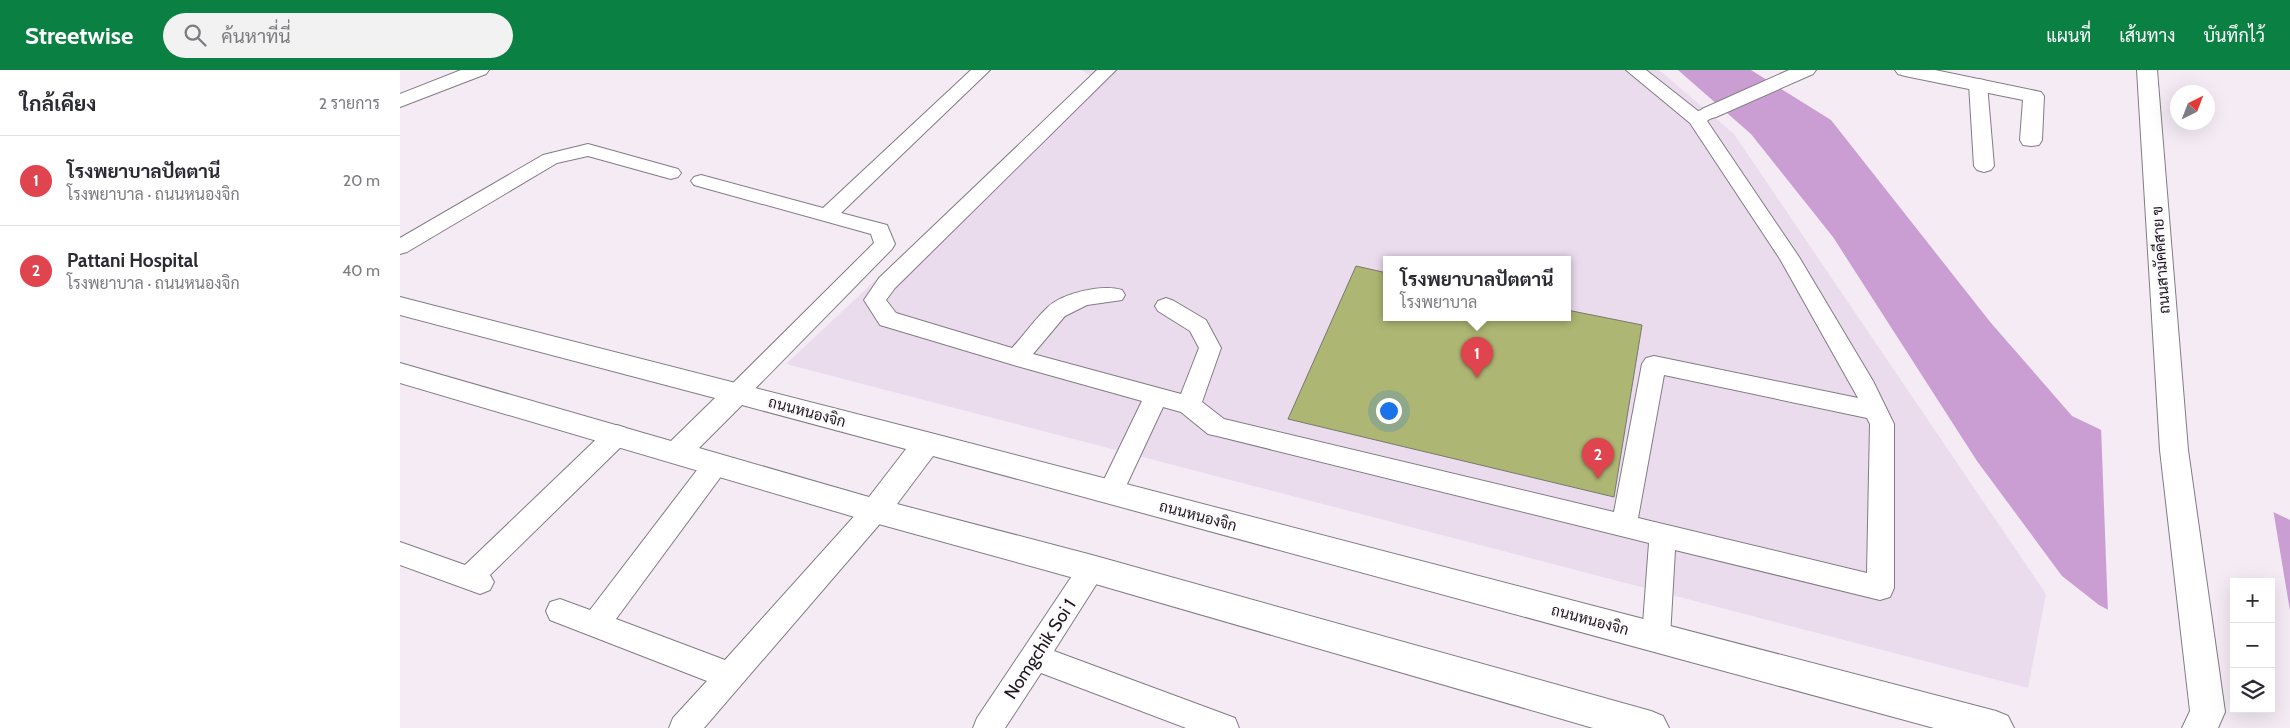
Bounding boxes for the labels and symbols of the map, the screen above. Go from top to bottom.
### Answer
north arrow [2170,85,2215,130]
street label: ถนนสามัคคีสาย ข [2147,206,2174,315]
pin: 1 [1461,337,1493,378]
street label: ถนนหนองจิก [766,393,848,431]
your location [1376,398,1402,424]
pin: 2 [1582,438,1614,479]
street label: ถนนหนองจิก [1157,497,1239,535]
street label: Nomgchik Soi 1 [999,595,1081,703]
street label: ถนนหนองจิก [1549,601,1631,639]

